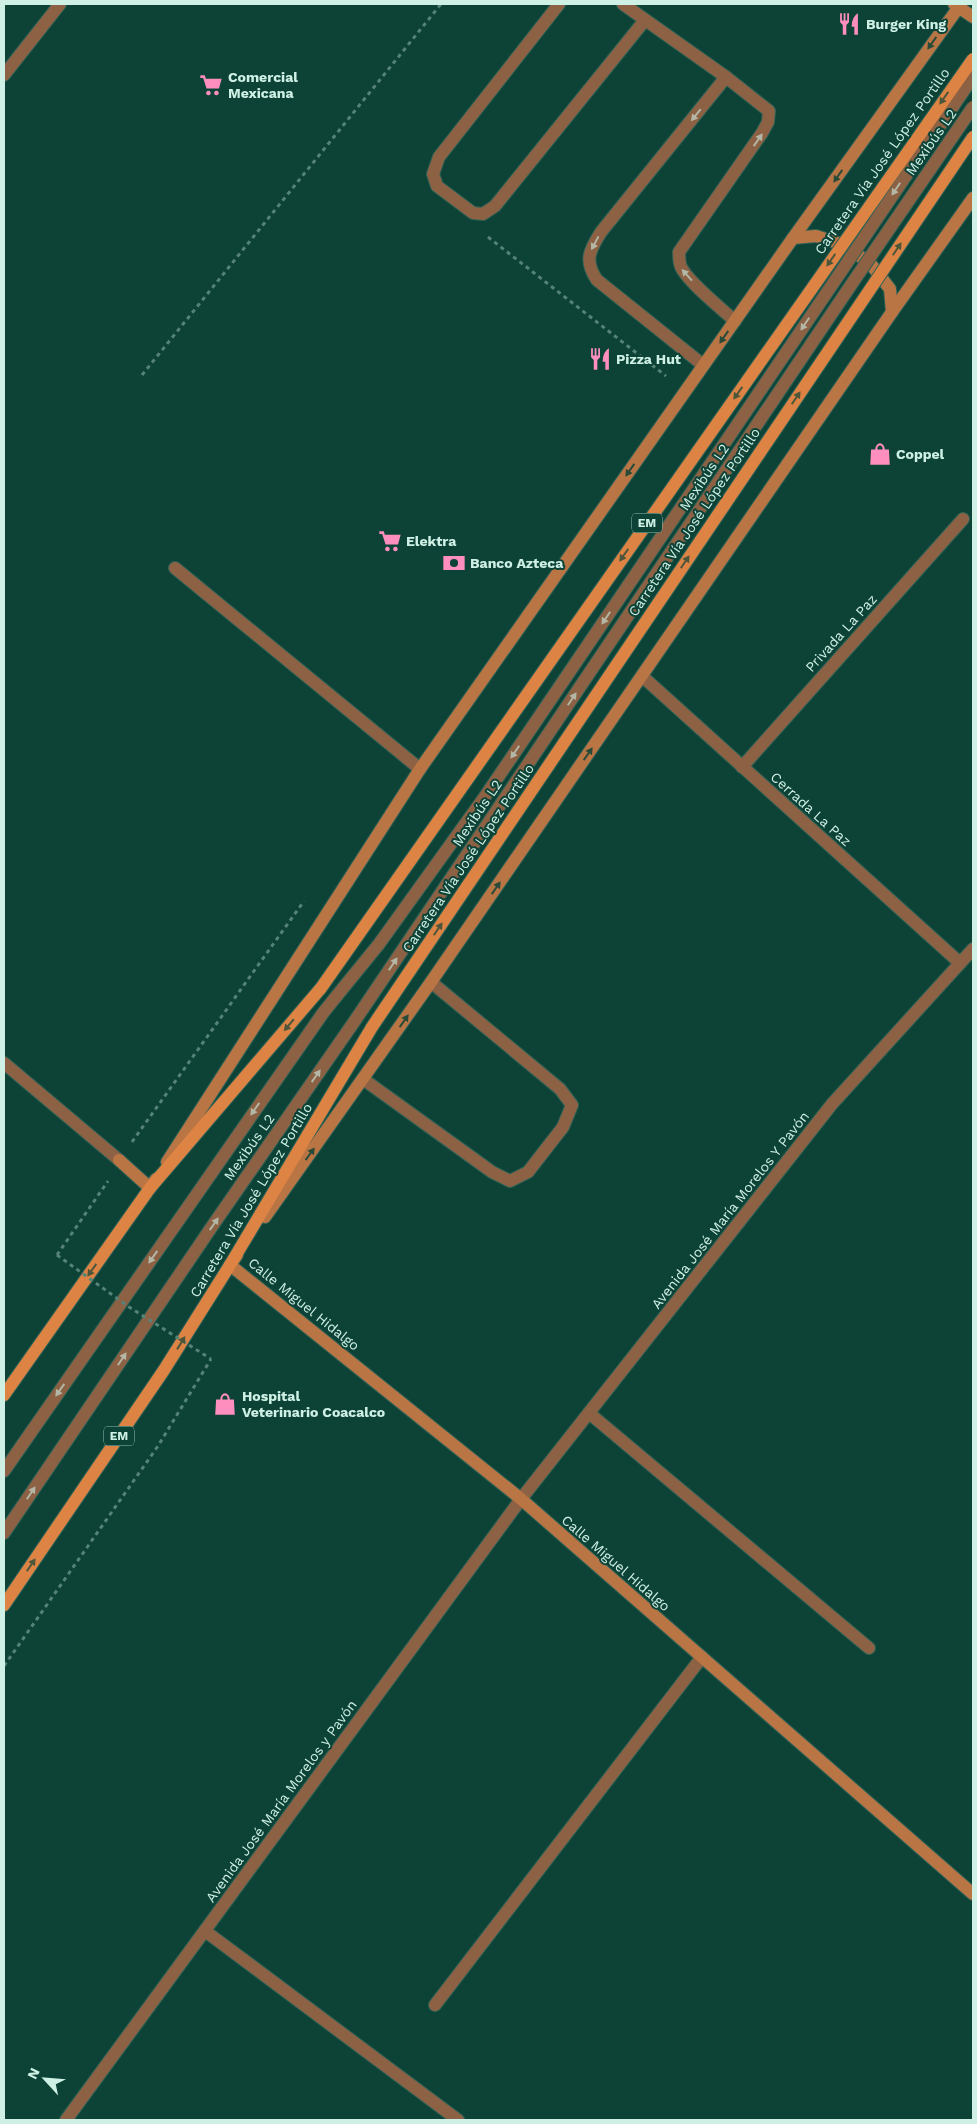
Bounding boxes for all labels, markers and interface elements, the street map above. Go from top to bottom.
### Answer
restaurant icon: Burger King [836,11,862,37]
place label: Burger King [866,16,946,32]
one-way arrow [928,37,938,50]
street label: Carretera Vía José López Portillo [811,65,953,257]
place label: Comercial Mexicana [228,69,298,101]
supermarket icon: Comercial Mexicana [198,72,224,98]
one-way arrow [939,91,949,105]
street label: Mexibús L2 [902,106,960,178]
one-way arrow [690,109,701,122]
one-way arrow [753,133,762,147]
one-way arrow [833,169,843,183]
one-way arrow [891,182,901,196]
one-way arrow [591,236,599,250]
one-way arrow [892,242,902,256]
one-way arrow [826,253,836,267]
one-way arrow [682,269,693,282]
one-way arrow [800,317,810,330]
one-way arrow [719,330,729,344]
restaurant icon: Pizza Hut [587,346,613,372]
place label: Pizza Hut [616,351,681,367]
one-way arrow [733,386,743,400]
one-way arrow [791,391,801,405]
street label: Carretera Vía José López Portillo [625,425,763,619]
street label: Mexibús L2 [676,441,732,513]
shop icon: Coppel [867,441,893,467]
place label: Coppel [896,446,945,462]
one-way arrow [625,463,635,476]
road number: EM [632,514,662,532]
supermarket icon: Elektra [377,528,403,554]
place label: Elektra [406,533,457,549]
one-way arrow [619,548,629,562]
bank icon: Banco Azteca [441,550,467,576]
place label: Banco Azteca [470,555,564,571]
one-way arrow [681,555,690,569]
street label: Privada La Paz [802,591,880,675]
one-way arrow [601,611,611,624]
one-way arrow [567,692,577,706]
one-way arrow [510,745,520,759]
one-way arrow [583,747,593,761]
street label: Carretera Vía José López Portillo [399,761,537,955]
street label: Cerrada La Paz [767,769,855,849]
street label: Mexibús L2 [449,777,505,849]
one-way arrow [491,881,501,895]
one-way arrow [433,922,443,936]
one-way arrow [389,957,398,971]
one-way arrow [399,1014,409,1028]
one-way arrow [284,1018,295,1031]
one-way arrow [311,1070,321,1083]
street label: Carretera Vía José López Portillo [187,1100,315,1300]
one-way arrow [250,1102,260,1116]
street label: Avenida José María Morelos Y Pavón [648,1108,812,1312]
street label: Mexibús L2 [220,1111,278,1183]
one-way arrow [305,1147,315,1161]
one-way arrow [209,1217,219,1231]
one-way arrow [148,1250,158,1264]
street label: Calle Miguel Hidalgo [245,1254,363,1354]
one-way arrow [87,1264,97,1277]
one-way arrow [176,1337,186,1350]
one-way arrow [117,1352,127,1365]
one-way arrow [55,1384,65,1397]
place label: Hospital Veterinario Coacalco [242,1388,385,1420]
shop icon: Hospital Veterinario Coacalco [212,1391,238,1417]
road number: EM [104,1426,134,1445]
one-way arrow [26,1486,36,1500]
street label: Calle Miguel Hidalgo [559,1512,673,1614]
one-way arrow [26,1558,36,1572]
street label: Avenida José María Morelos y Pavón [202,1697,360,1905]
north arrow [20,2054,70,2104]
text: N [24,2065,43,2081]

